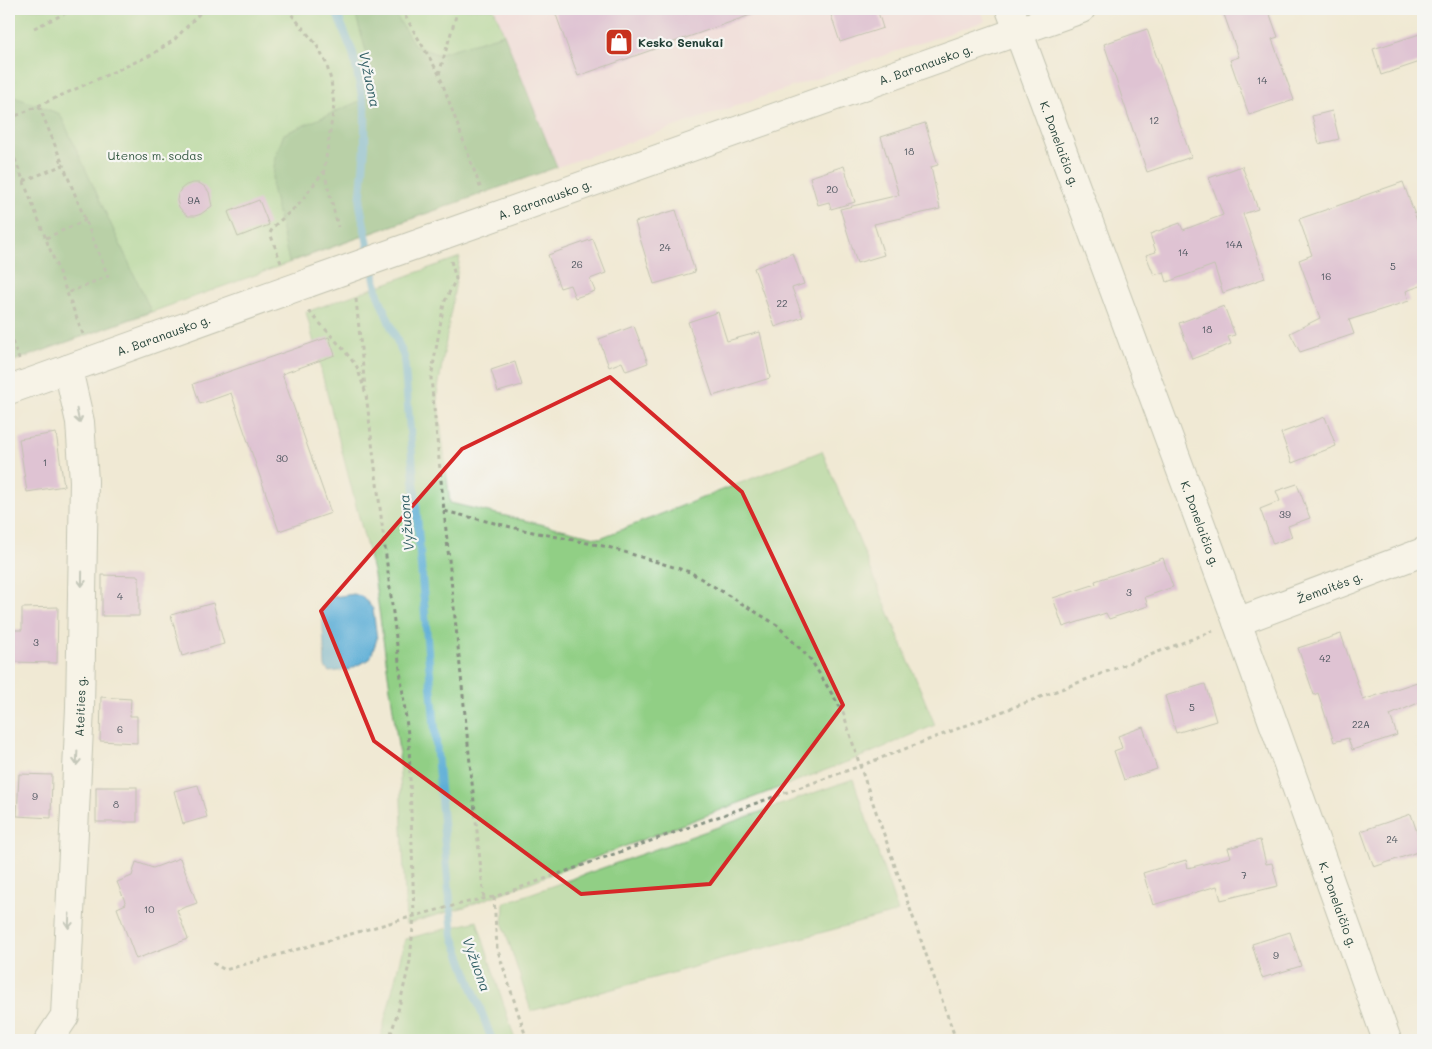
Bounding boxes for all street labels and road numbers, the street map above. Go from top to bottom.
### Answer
street label: A. Baranausko g. [876,40,975,88]
street label: K. Donelaičio g. [1037,99,1083,189]
street label: A. Baranausko g. [496,175,594,223]
street label: A. Baranausko g. [114,311,213,359]
street label: K. Donelaičio g. [1177,479,1224,569]
street label: Žemaitės g. [1294,567,1365,607]
street label: Ateities g. [71,675,89,737]
street label: K. Donelaičio g. [1316,859,1361,950]

